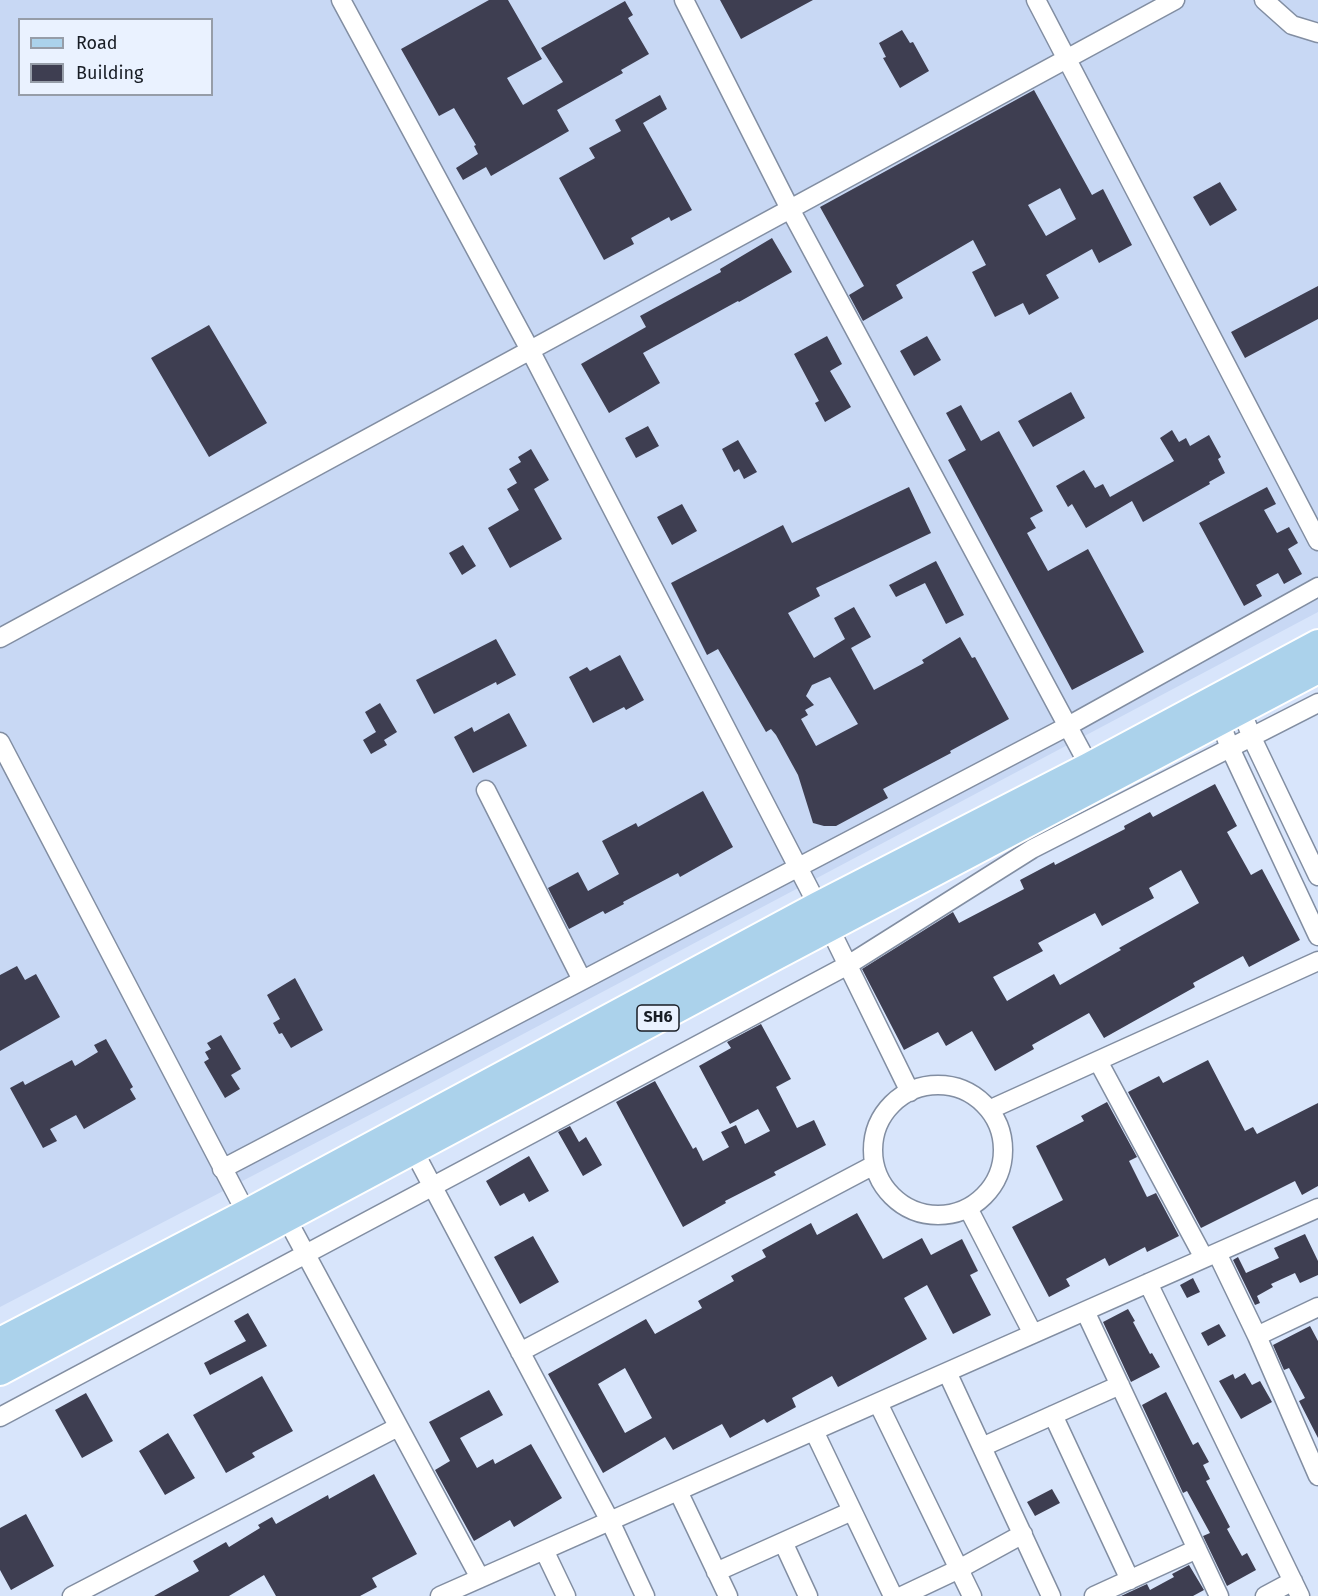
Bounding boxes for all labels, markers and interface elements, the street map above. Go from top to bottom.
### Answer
legend [18,18,213,96]
text: Road [76,32,118,54]
text: Building [76,62,143,84]
road number: SH6 [637,1005,679,1031]

